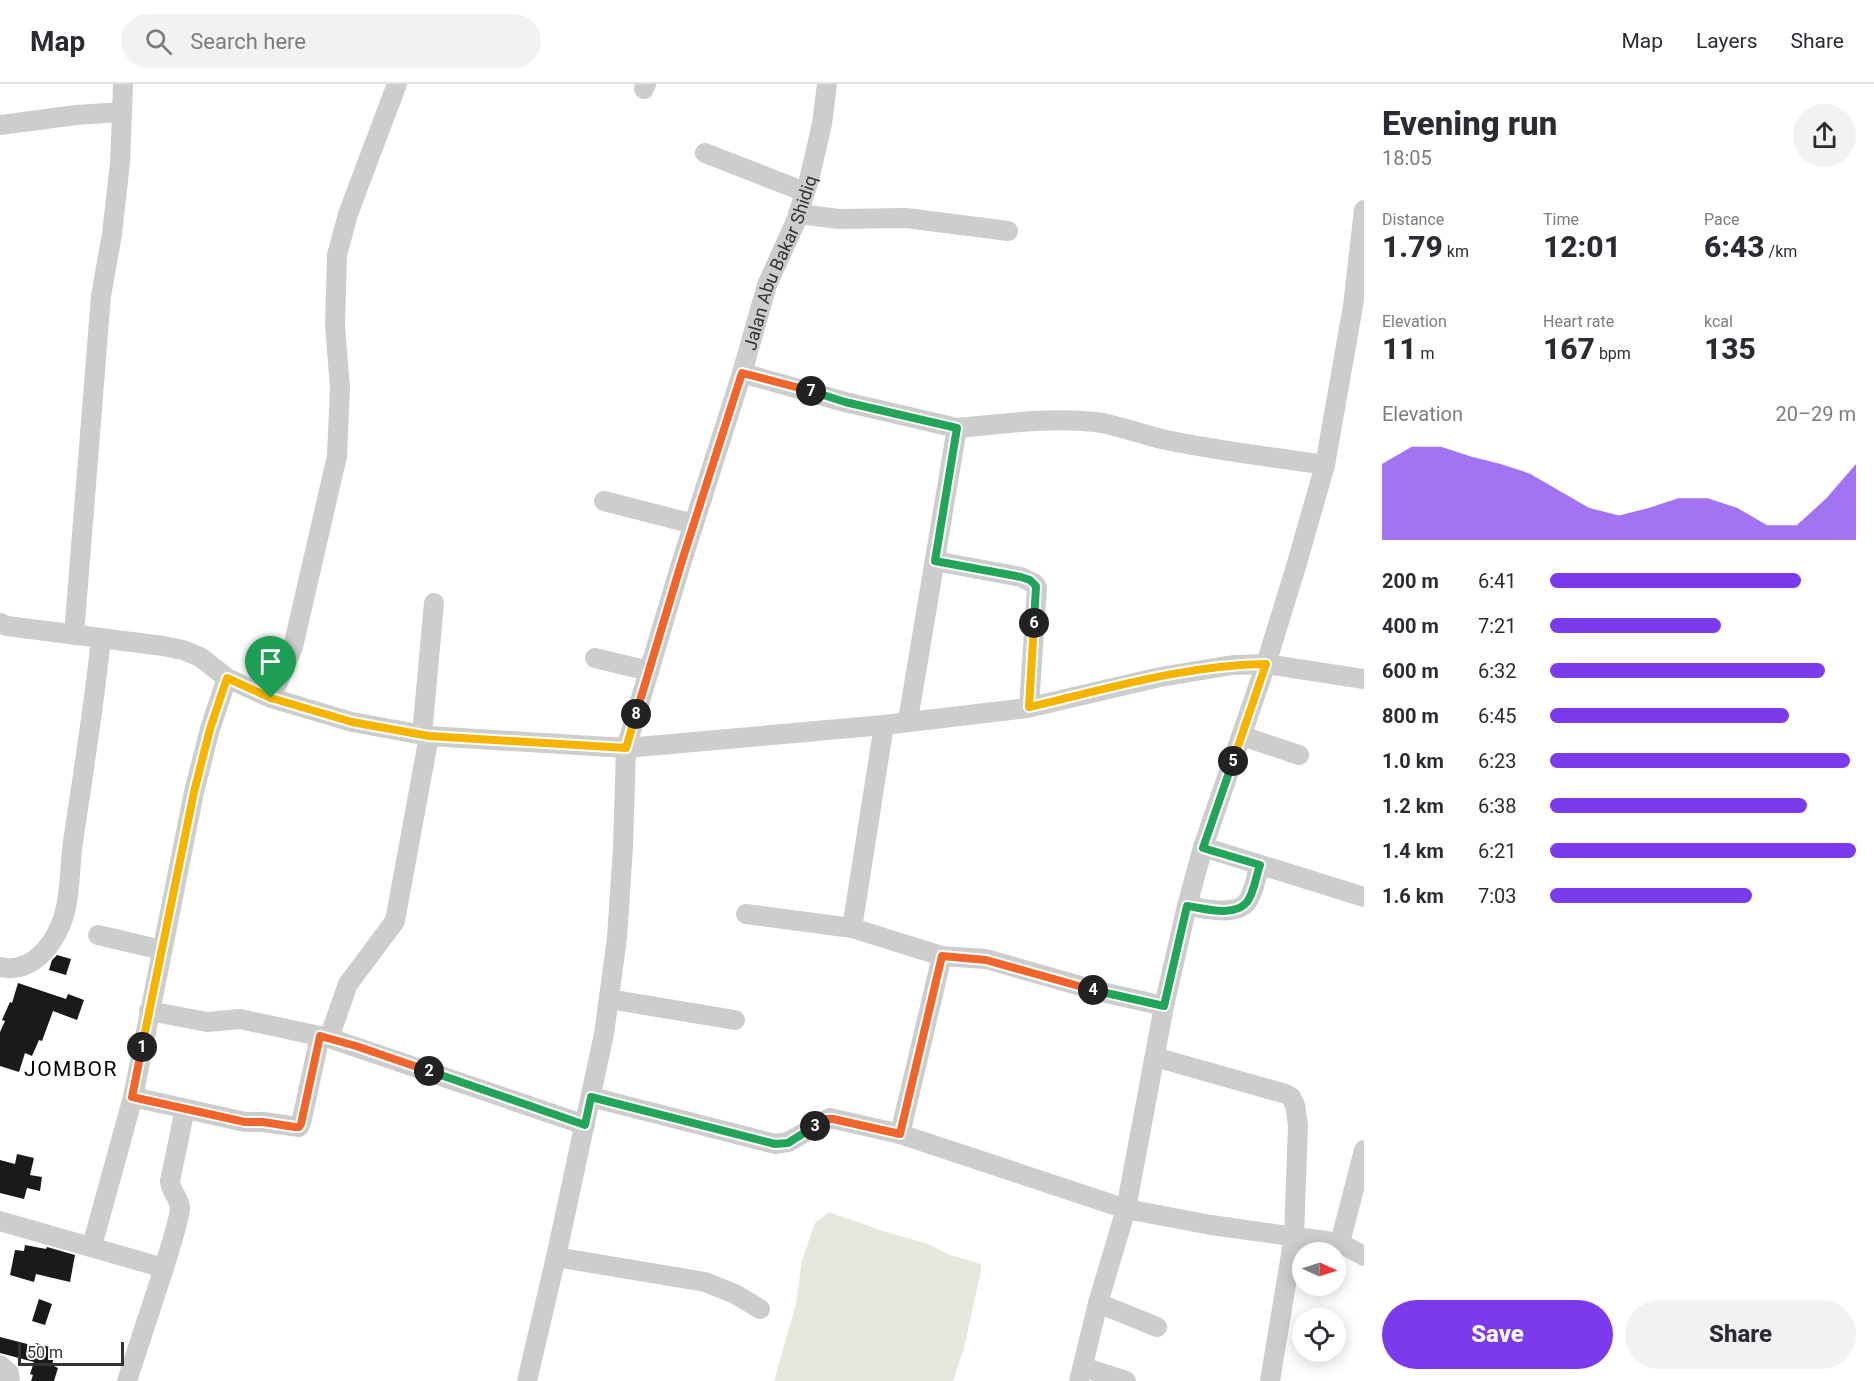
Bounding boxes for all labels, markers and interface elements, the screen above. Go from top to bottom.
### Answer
search box [121,14,541,68]
text: Map [30,25,85,58]
icon: search [142,25,175,58]
text: Search here [190,29,306,54]
text: Map [1621,29,1663,53]
text: Layers [1696,29,1757,53]
text: Share [1790,29,1844,53]
text: Evening run [1382,104,1557,143]
button: share [1793,104,1856,167]
text: 18:05 [1382,146,1432,170]
street label: Jalan Abu Bakar Shidiq [739,172,820,352]
text: Distance [1382,210,1444,229]
text: Time [1543,210,1579,229]
text: Pace [1704,210,1740,229]
text: 1.79 [1382,229,1443,264]
text: 12:01 [1543,229,1621,264]
text: 6:43 [1704,229,1765,264]
text: km [1443,242,1469,261]
text: /km [1765,242,1797,261]
text: Elevation [1382,312,1447,331]
text: Heart rate [1543,312,1614,331]
text: kcal [1704,312,1733,331]
text: 11 [1382,331,1417,366]
text: 167 [1543,331,1595,366]
text: 135 [1704,331,1756,366]
text: m [1417,344,1435,363]
text: bpm [1595,344,1631,363]
pin: 7 [796,376,826,406]
text: 7 [806,381,816,400]
text: Elevation [1382,402,1463,426]
text: 20–29 m [1775,402,1856,426]
text: 200 m [1382,569,1439,593]
text: 6:41 [1478,569,1517,593]
pin: 6 [1019,608,1049,638]
text: 6 [1029,613,1039,632]
text: 400 m [1382,614,1439,638]
text: 7:21 [1478,614,1517,638]
pin [245,636,296,698]
icon: arrive [254,645,287,678]
text: 600 m [1382,659,1439,683]
text: 6:32 [1478,659,1517,683]
pin: 8 [621,699,651,729]
text: 8 [631,704,641,723]
text: 800 m [1382,704,1439,728]
text: 6:45 [1478,704,1517,728]
pin: 5 [1218,746,1248,776]
text: 1.0 km [1382,749,1444,773]
text: 6:23 [1478,749,1517,773]
text: 5 [1228,751,1238,770]
text: 1.2 km [1382,794,1444,818]
text: 6:38 [1478,794,1517,818]
text: 1.4 km [1382,839,1444,863]
text: 6:21 [1478,839,1517,863]
text: 1.6 km [1382,884,1444,908]
text: 7:03 [1478,884,1517,908]
pin: 4 [1078,975,1108,1005]
text: 4 [1088,980,1098,999]
pin: 1 [127,1032,157,1062]
text: 1 [137,1037,147,1056]
pin: 2 [414,1056,444,1086]
district label: JOMBOR [24,1057,118,1081]
text: 2 [424,1061,434,1080]
pin: 3 [800,1111,830,1141]
text: 3 [810,1116,820,1135]
north arrow [1292,1242,1346,1296]
map controls [1292,1242,1346,1362]
button: Save [1382,1300,1613,1369]
button: Share [1625,1300,1856,1369]
button: locate [1292,1308,1346,1362]
scale bar [18,1339,124,1366]
text: 50 m [27,1343,63,1362]

